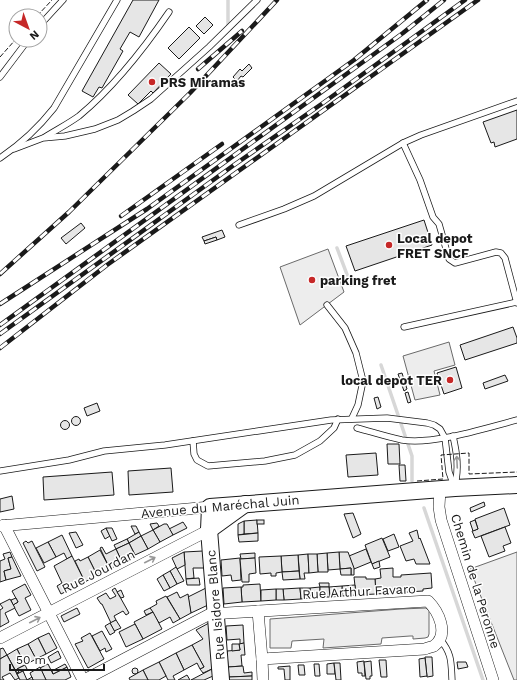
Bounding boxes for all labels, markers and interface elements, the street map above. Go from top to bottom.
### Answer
north arrow [8,8,48,48]
text: N [27,28,42,43]
place label: PRS Miramas [160,75,245,90]
marker: PRS Miramas [147,77,157,87]
place label: Local depot FRET SNCF [397,231,473,261]
marker: Local depot FRET SNCF [384,240,394,250]
place label: parking fret [320,273,396,288]
marker: parking fret [307,275,317,285]
place label: local depot TER [341,373,442,388]
marker: local depot TER [445,375,455,385]
one-way arrow [454,456,461,469]
street label: Avenue du Maréchal Juin [140,492,300,521]
street label: Chemin de la Peronne [448,512,503,650]
street label: Rue Jourdan [59,547,137,596]
street label: Rue Isidore Blanc [203,549,228,661]
one-way arrow [144,556,156,564]
street label: Rue Arthur Favaro [302,581,416,602]
one-way arrow [28,616,40,623]
scale bar [10,646,104,672]
text: 50 m [16,653,46,667]

